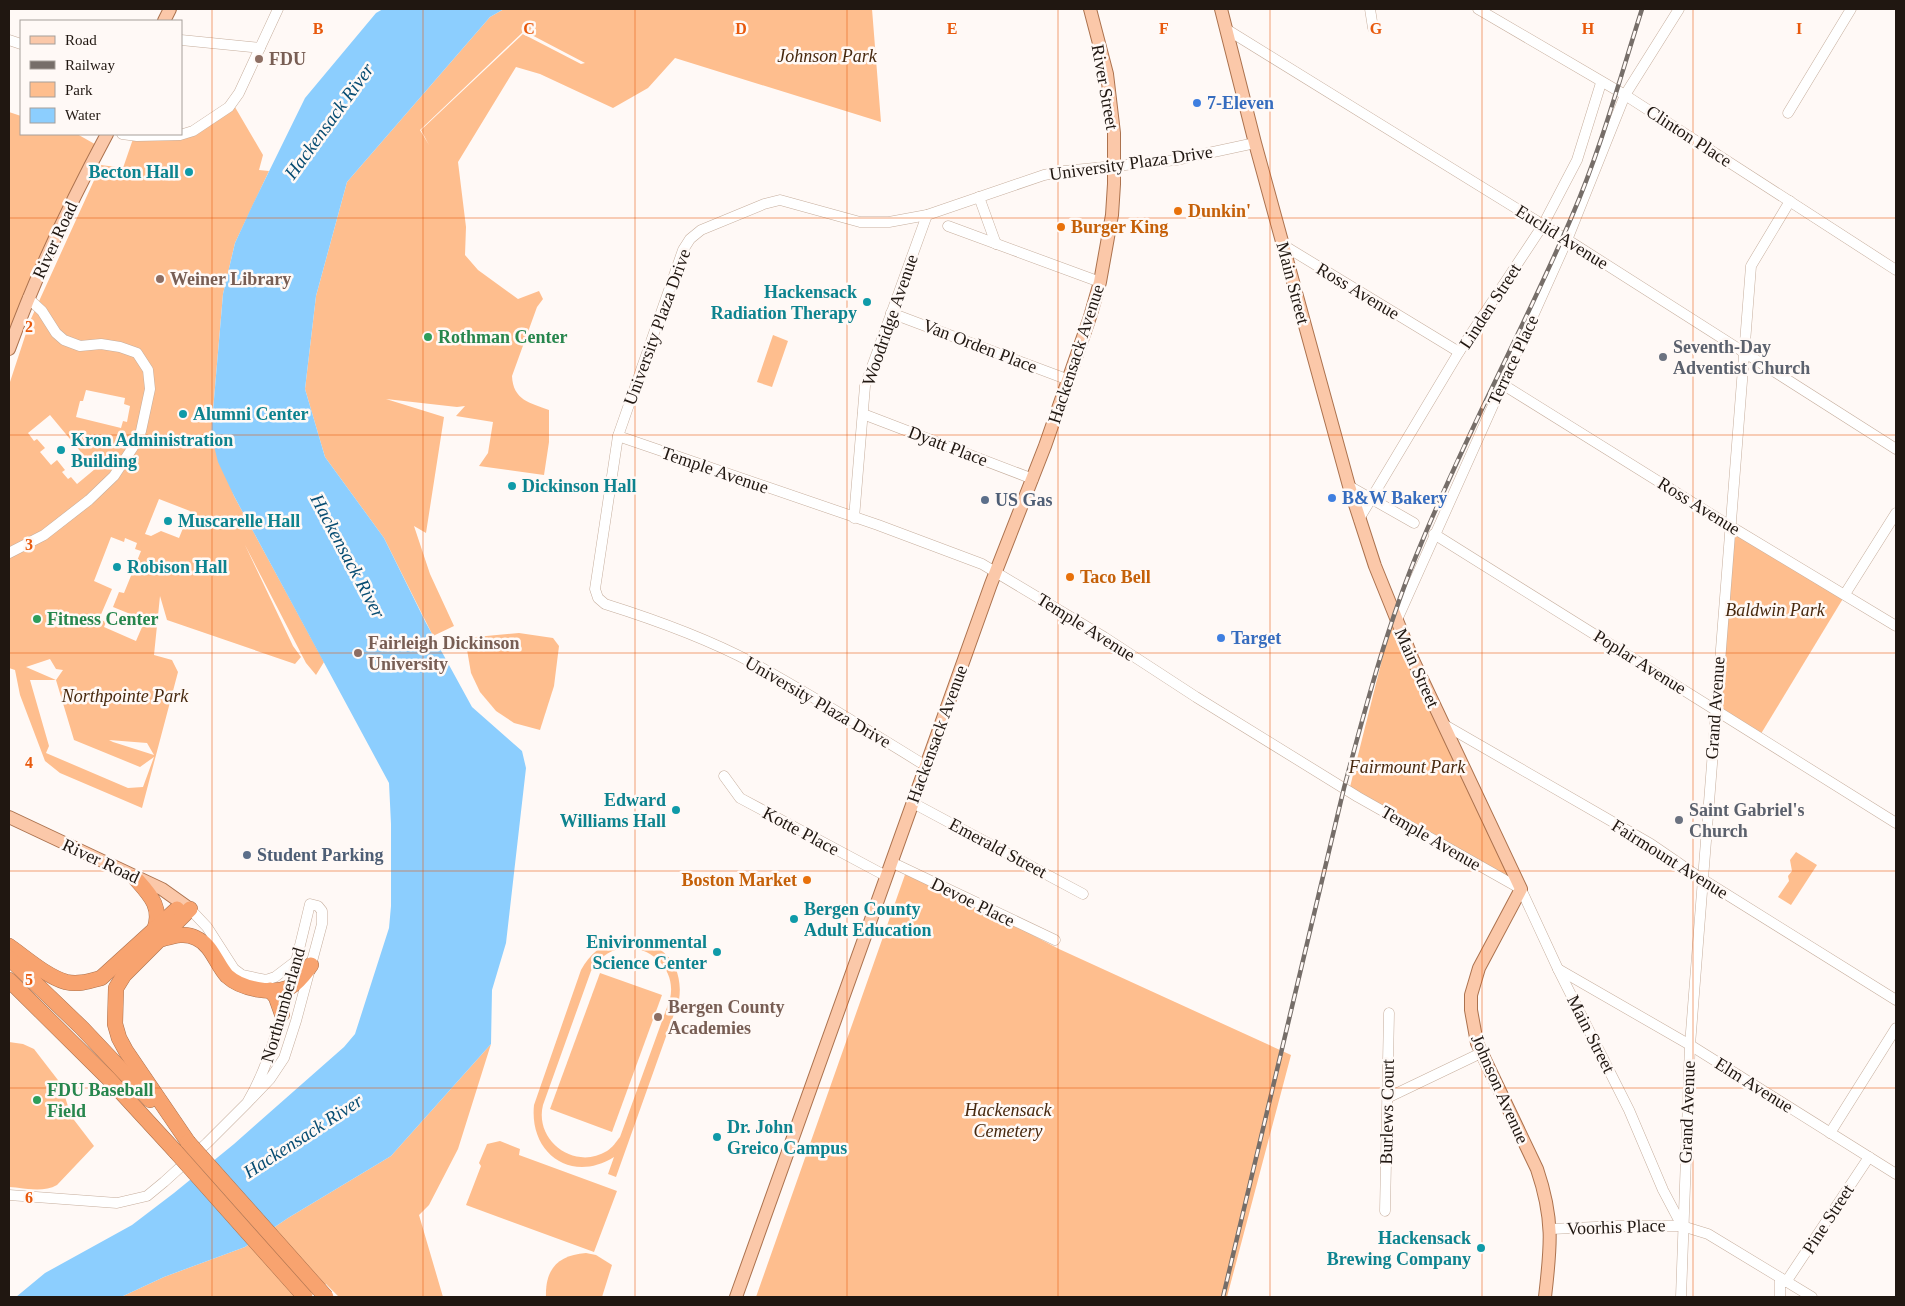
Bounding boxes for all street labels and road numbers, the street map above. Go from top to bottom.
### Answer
street label: River Street [1088,43,1122,131]
street label: Clinton Place [1643,101,1735,171]
street label: University Plaza Drive [1048,142,1214,184]
street label: River Road [29,198,81,282]
street label: Euclid Avenue [1512,201,1612,273]
street label: Main Street [1272,240,1314,326]
street label: University Plaza Drive [619,246,695,408]
street label: Woodridge Avenue [858,252,922,388]
street label: Ross Avenue [1313,258,1403,324]
street label: Linden Street [1455,260,1525,352]
street label: Hackensack Avenue [1044,282,1108,426]
street label: Terrace Place [1483,312,1543,408]
street label: Van Orden Place [920,315,1040,377]
street label: Dyatt Place [905,422,991,470]
street label: Temple Avenue [659,442,771,498]
street label: Ross Avenue [1654,473,1744,539]
street label: Temple Avenue [1033,589,1139,665]
street label: Main Street [1391,625,1443,711]
street label: Poplar Avenue [1590,626,1690,698]
street label: University Plaza Drive [742,652,894,752]
street label: Grand Avenue [1701,656,1729,760]
street label: Hackensack Avenue [903,662,971,806]
street label: Temple Avenue [1378,801,1484,875]
street label: Kotte Place [759,803,843,859]
street label: Emerald Street [946,814,1050,882]
street label: Fairmount Avenue [1608,815,1732,903]
street label: River Road [59,835,143,887]
street label: Devoe Place [928,873,1018,931]
street label: Northumberland [257,945,309,1065]
street label: Main Street [1563,992,1619,1076]
street label: Johnson Avenue [1467,1031,1533,1147]
street label: Elm Avenue [1711,1053,1797,1117]
street label: Burlews Court [1376,1059,1398,1165]
street label: Grand Avenue [1675,1060,1699,1164]
street label: Pine Street [1798,1181,1858,1257]
street label: Voorhis Place [1566,1215,1666,1239]

